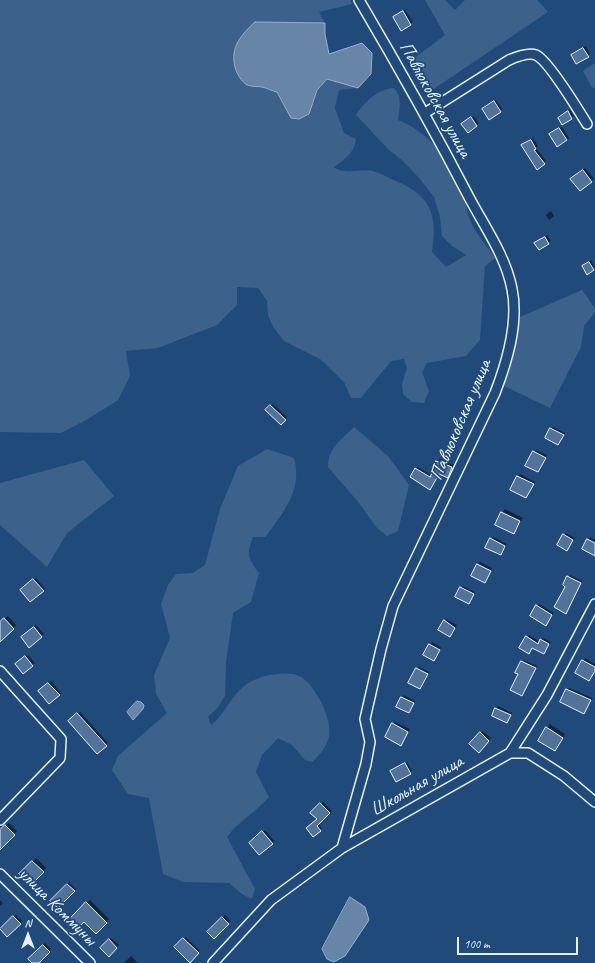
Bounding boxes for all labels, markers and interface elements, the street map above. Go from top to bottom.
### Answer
street label: Павлюковская улица [394,38,476,162]
street label: Павлюковская улица [425,356,497,484]
street label: Школьная улица [367,750,467,822]
street label: улица Коммуны [13,863,101,951]
north arrow [8,915,48,955]
text: N [25,916,31,930]
scale bar [459,929,580,955]
text: 100 m [464,936,490,952]

